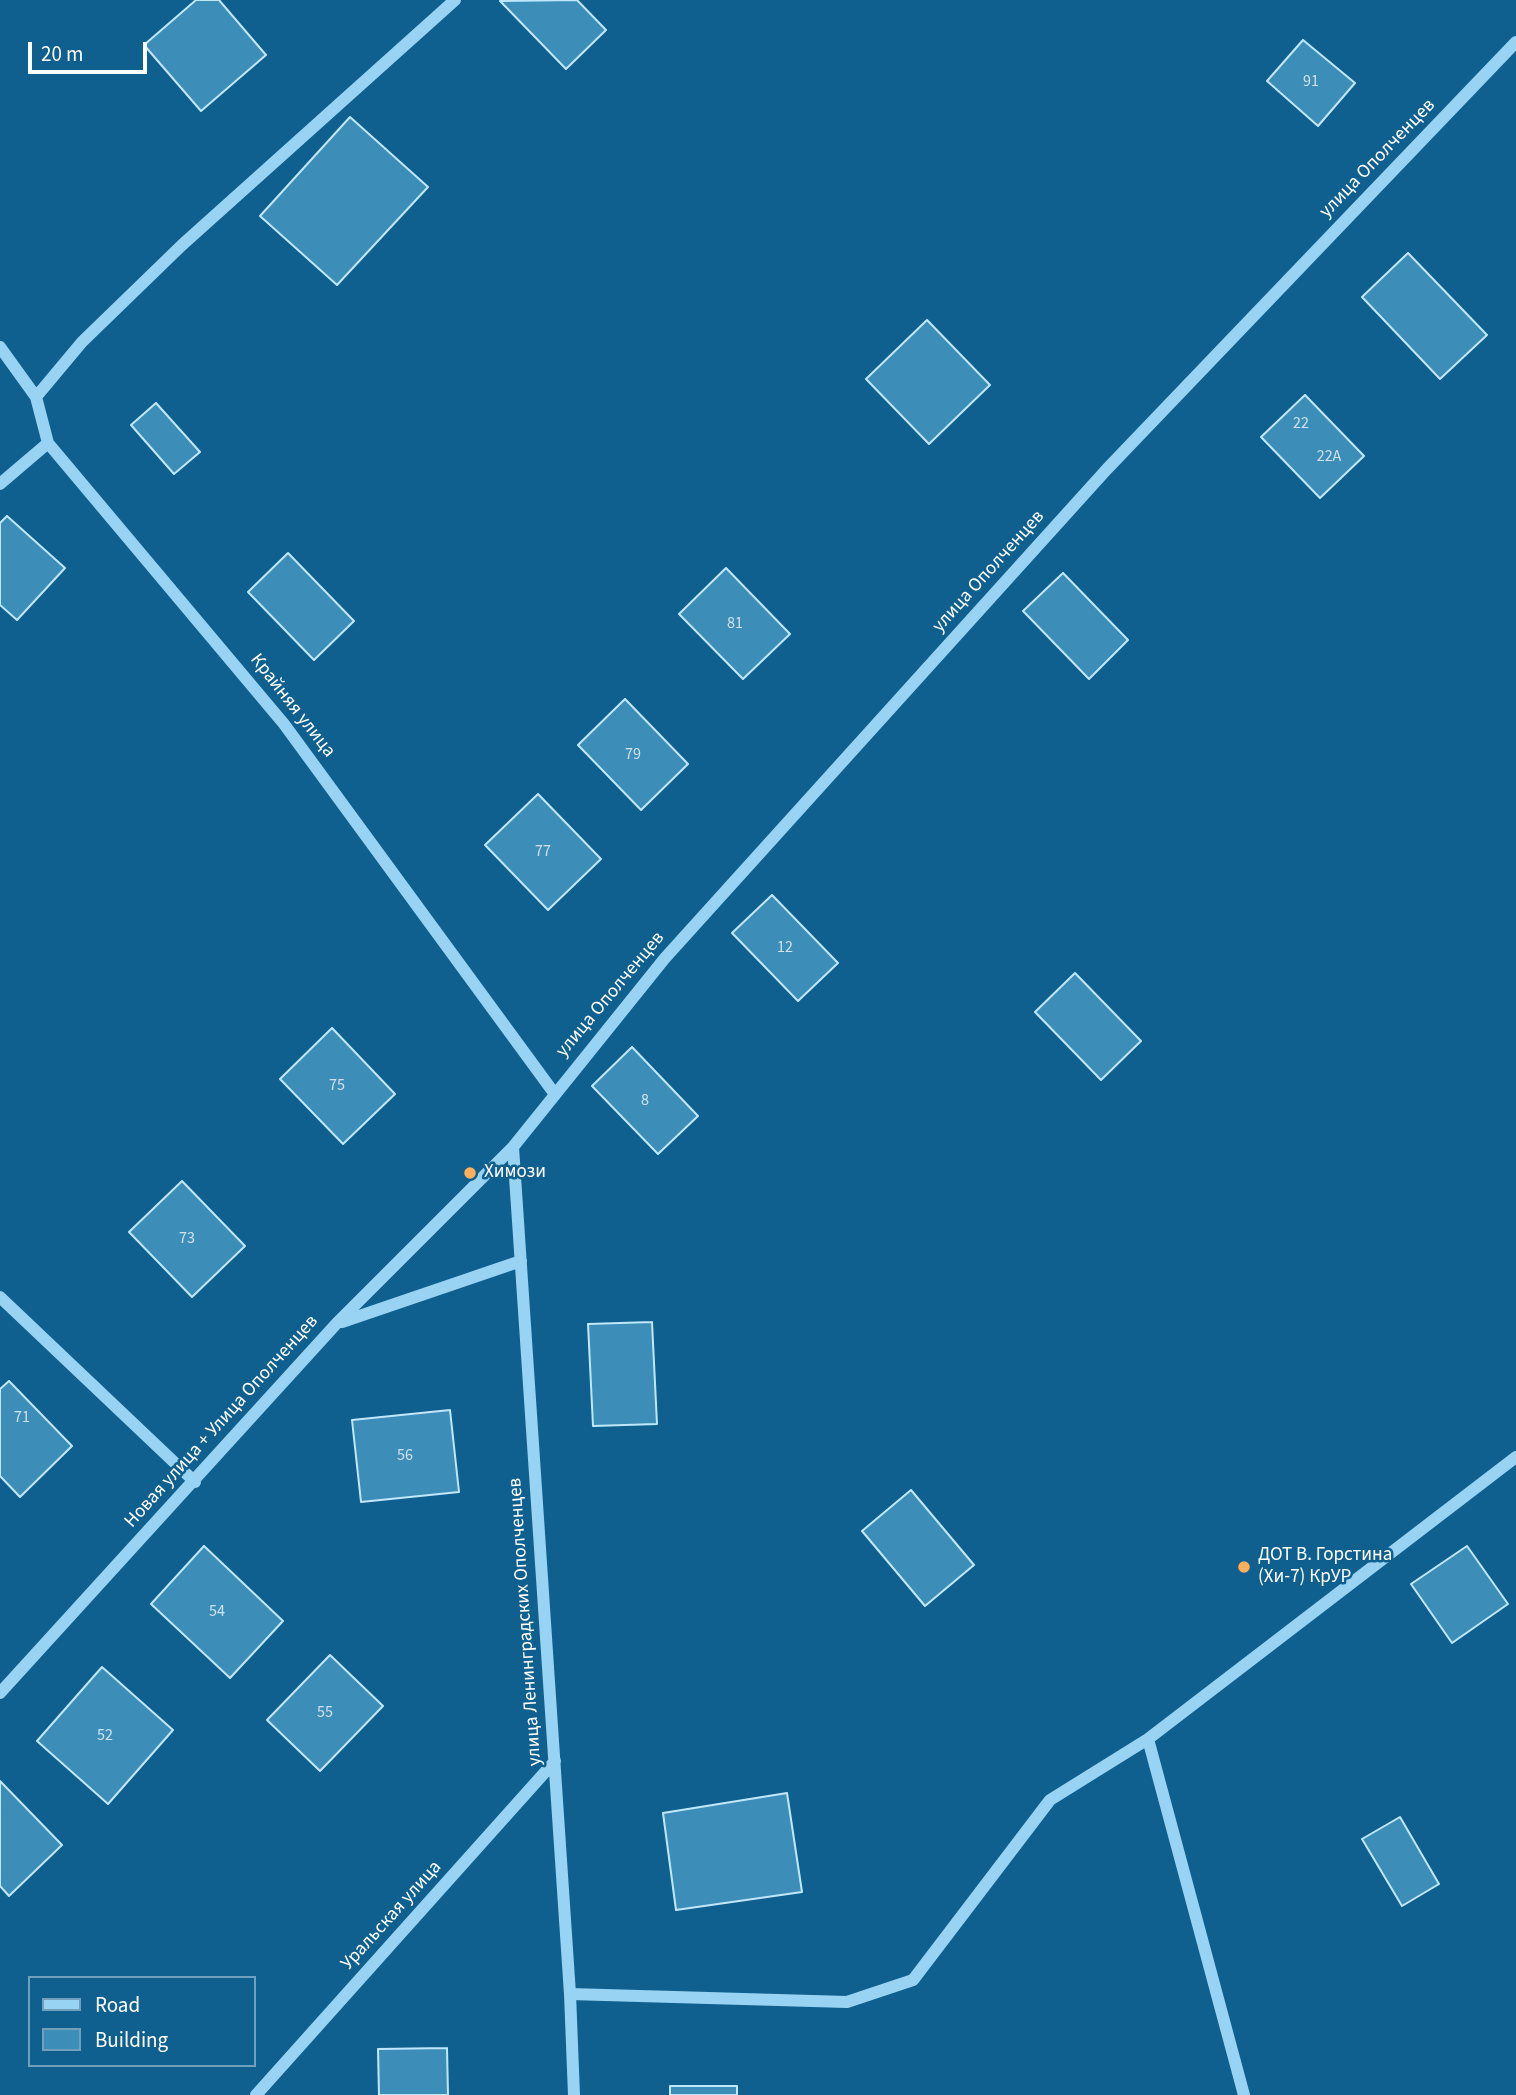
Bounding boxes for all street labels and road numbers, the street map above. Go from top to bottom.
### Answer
street label: улица Ополченцев [1315,95,1441,223]
street label: улица Ополченцев [928,506,1050,638]
street label: Крайняя улица [244,650,340,762]
street label: улица Ополченцев [552,928,670,1062]
street label: Новая улица + Улица Ополченцев [120,1311,324,1533]
street label: улица Ленинградских Ополченцев [505,1477,547,1767]
street label: Уральская улица [337,1857,447,1975]

